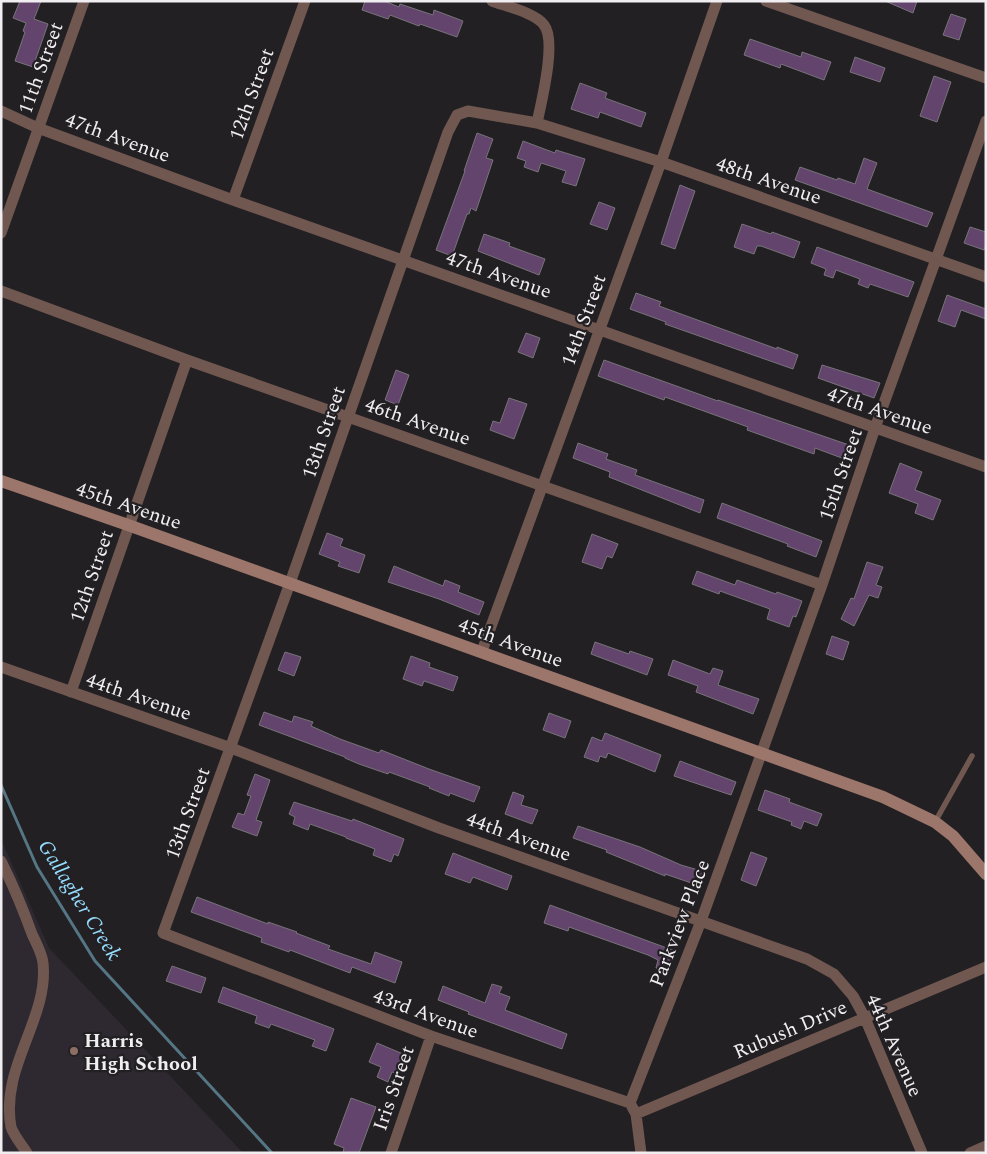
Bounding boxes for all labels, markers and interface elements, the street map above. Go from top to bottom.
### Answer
street label: 11th Street [10,18,71,119]
street label: 12th Street [221,44,282,145]
street label: 47th Avenue [61,105,174,171]
street label: 48th Avenue [712,149,825,213]
street label: 47th Avenue [442,243,555,307]
street label: 14th Street [553,270,614,371]
street label: 47th Avenue [823,379,936,443]
street label: 13th Street [294,382,354,483]
street label: 46th Avenue [361,390,474,454]
street label: 15th Street [811,424,871,525]
street label: 45th Avenue [72,474,185,538]
street label: 12th Street [62,526,122,627]
street label: 45th Avenue [454,610,567,676]
street label: 44th Avenue [82,665,195,729]
street label: 13th Street [157,763,218,864]
street label: 44th Avenue [462,804,575,870]
water label: Gallagher Creek [29,834,129,968]
street label: Parkview Place [642,855,718,992]
street label: 43rd Avenue [369,981,483,1047]
street label: 44th Avenue [858,989,930,1102]
street label: Rubush Drive [729,992,852,1067]
place label: Harris High School [84,1026,198,1079]
street label: Iris Street [365,1042,422,1135]
marker: Harris High School [68,1045,80,1057]

